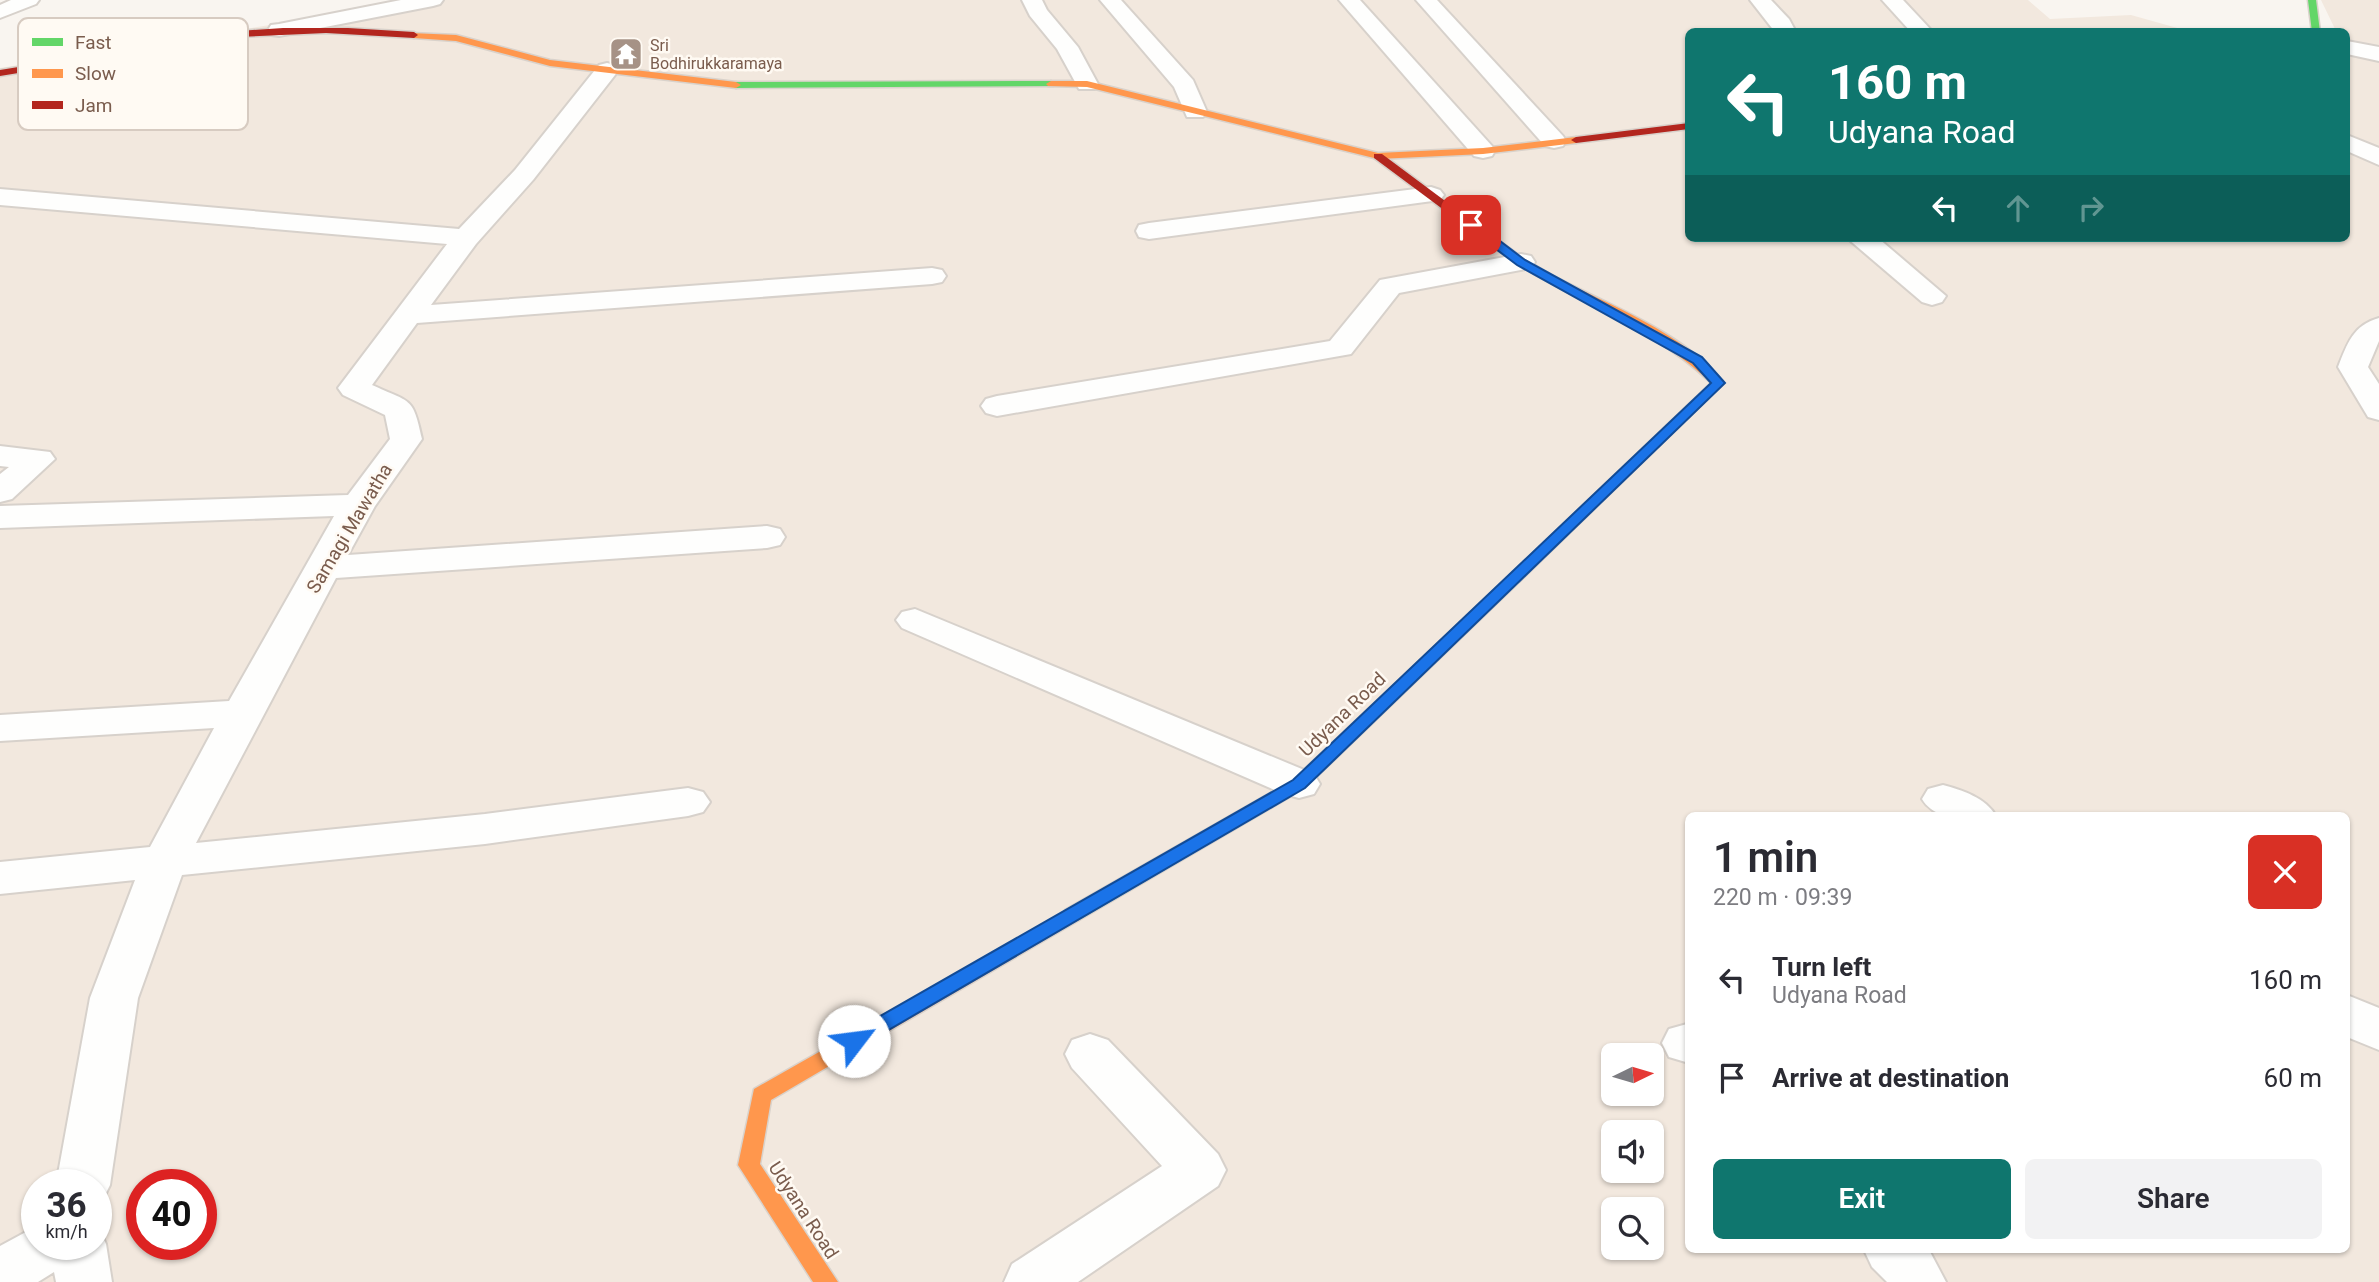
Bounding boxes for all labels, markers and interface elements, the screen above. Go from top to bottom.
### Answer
legend [18,18,248,130]
text: Fast [75,31,112,54]
temple icon: Sri Bodhirukkaramaya [607,35,645,73]
place label: Sri Bodhirukkaramaya [650,36,783,73]
text: 160 m [1828,54,1967,111]
icon: left [1713,56,1804,147]
text: Slow [75,62,116,85]
text: Jam [75,94,112,117]
text: Udyana Road [1828,113,2016,151]
icon: left [1926,189,1964,227]
icon: ahead [1999,189,2037,227]
icon: right [2072,189,2110,227]
pin [1441,195,1501,255]
icon: arrive [1452,206,1490,244]
street label: Samagi Mawatha [302,459,397,597]
street label: Udyana Road [1294,667,1390,761]
text: 1 min [1713,833,1818,882]
button: close [2248,835,2322,909]
text: 220 m · 09:39 [1713,884,1852,911]
text: Turn left [1772,952,1871,982]
icon: left [1713,961,1751,999]
text: 160 m [2249,965,2322,995]
text: Udyana Road [1772,982,1907,1009]
position arrow [817,1004,891,1078]
north arrow [1601,1043,1664,1106]
map controls [1601,1043,1664,1260]
icon: arrive [1713,1059,1751,1097]
text: Arrive at destination [1772,1063,2009,1093]
text: 60 m [2264,1063,2322,1093]
button: sound [1601,1120,1664,1183]
street label: Udyana Road [764,1157,844,1263]
button: Exit [1713,1159,2011,1239]
button: Share [2025,1159,2322,1239]
speed limit sign: 40 [126,1169,217,1260]
text: 36 [46,1185,87,1226]
button: search [1601,1197,1664,1260]
text: km/h [45,1221,88,1242]

